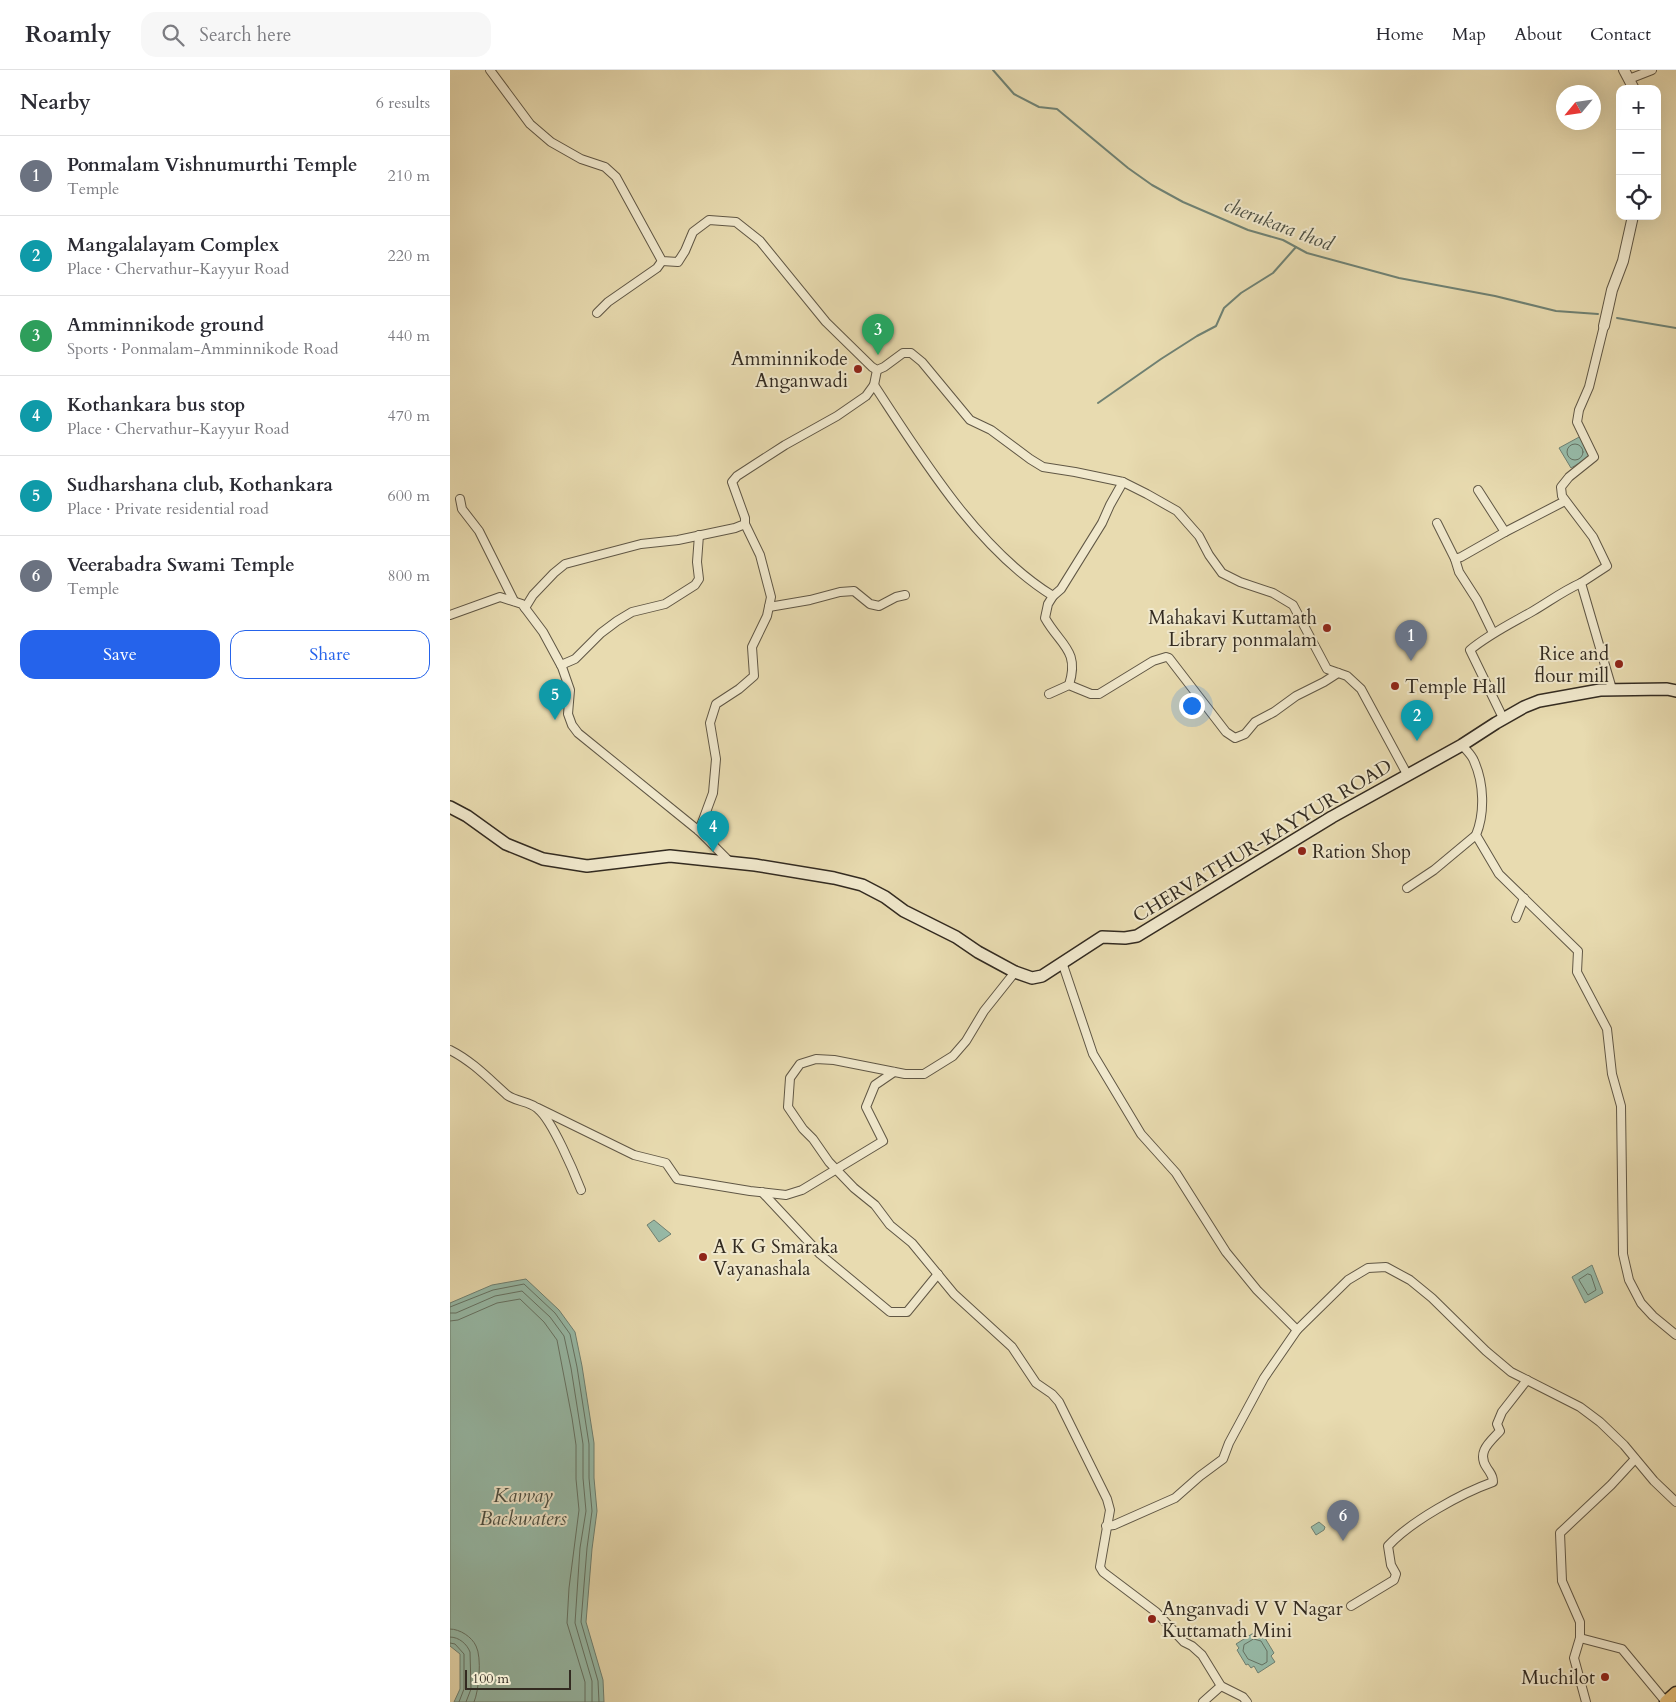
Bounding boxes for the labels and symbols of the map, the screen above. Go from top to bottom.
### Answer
north arrow [1556,85,1601,130]
water label: cherukara thod [1221,191,1338,258]
pin: 3 [862,314,894,355]
place label: Amminnikode Anganwadi [731,346,848,394]
marker: Amminnikode Anganwadi [852,363,864,375]
place label: Mahakavi Kuttamath Library ponmalam [1148,605,1318,653]
pin: 1 [1395,620,1427,661]
marker: Mahakavi Kuttamath Library ponmalam [1321,622,1333,634]
place label: Rice and flour mill [1534,641,1609,689]
marker: Rice and flour mill [1613,658,1625,670]
place label: Temple Hall [1405,674,1506,700]
pin: 5 [539,679,571,720]
marker: Temple Hall [1389,680,1401,692]
your location [1179,693,1205,719]
pin: 2 [1401,700,1433,741]
street label: CHERVATHUR-KAYYUR ROAD [1128,753,1397,929]
pin: 4 [697,811,729,852]
place label: Ration Shop [1312,839,1411,865]
marker: Ration Shop [1296,845,1308,857]
place label: A K G Smaraka Vayanashala [713,1234,838,1282]
marker: A K G Smaraka Vayanashala [697,1251,709,1263]
water label: Kavvay Backwaters [479,1482,567,1532]
pin: 6 [1327,1500,1359,1541]
place label: Anganvadi V V Nagar Kuttamath Mini [1162,1596,1343,1644]
marker: Anganvadi V V Nagar Kuttamath Mini [1146,1613,1158,1625]
place label: Muchilot [1521,1665,1595,1691]
scale bar [465,1667,571,1690]
marker: Muchilot [1599,1671,1611,1683]

